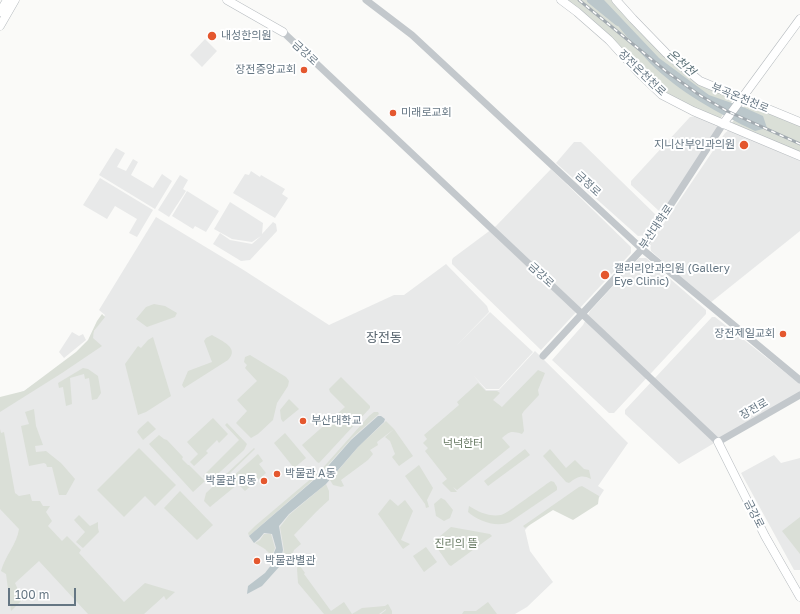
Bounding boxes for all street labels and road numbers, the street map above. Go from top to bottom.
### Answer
street label: 금강로 [289,38,321,68]
street label: 장전온천천로 [616,47,668,99]
street label: 부곡온천천로 [709,81,771,115]
street label: 금정로 [572,169,604,199]
street label: 부산대학로 [636,202,676,252]
street label: 금강로 [525,260,557,290]
street label: 장전로 [738,396,770,422]
street label: 금강로 [741,497,767,531]

